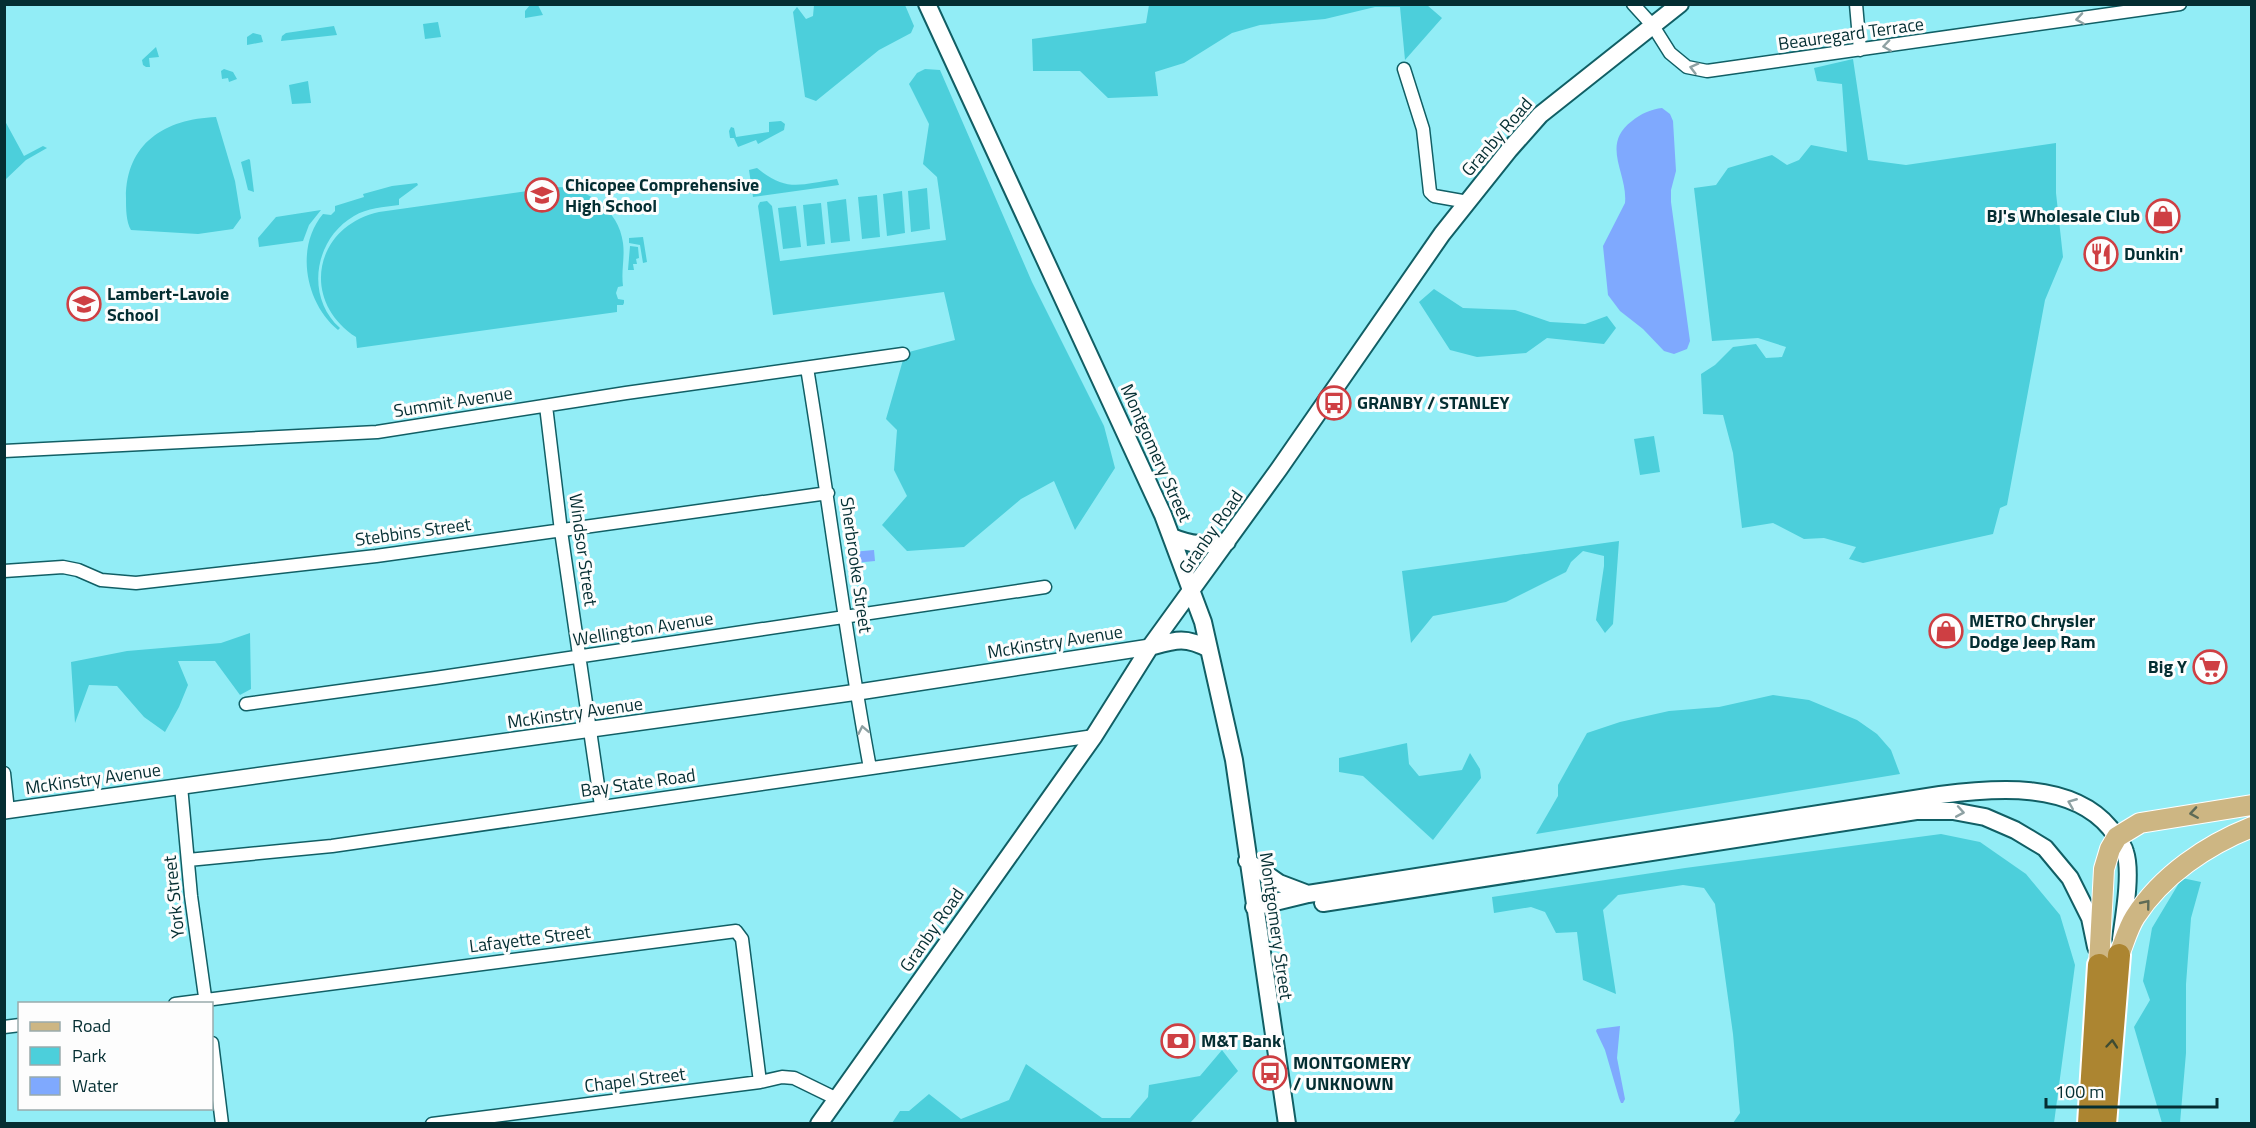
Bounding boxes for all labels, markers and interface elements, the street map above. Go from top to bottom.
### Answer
street label: Beauregard Terrace [1776,10,1926,57]
one-way arrow [2076,13,2085,25]
one-way arrow [1883,40,1892,52]
one-way arrow [1689,62,1699,75]
street label: Granby Road [1455,91,1539,182]
place label: Chicopee Comprehensive High School [565,171,759,219]
school or university icon: Chicopee Comprehensive High School [524,177,560,213]
shop icon: BJ's Wholesale Club [2145,198,2181,234]
place label: BJ's Wholesale Club [1986,202,2140,229]
restaurant icon: Dunkin' [2083,236,2119,272]
place label: Dunkin' [2124,240,2183,267]
place label: Lambert-Lavoie School [107,280,229,328]
school or university icon: Lambert-Lavoie School [66,286,102,322]
street label: Summit Avenue [392,379,514,424]
street label: Montgomery Street [1114,379,1199,527]
bus stop icon: GRANBY / STANLEY [1316,385,1352,421]
place label: GRANBY / STANLEY [1357,389,1511,416]
street label: Granby Road [1172,484,1249,579]
street label: Windsor Street [562,492,605,609]
street label: Sherbrooke Street [834,495,879,635]
street label: Stebbins Street [353,510,473,553]
street label: Wellington Avenue [571,604,715,653]
place label: METRO Chrysler Dodge Jeep Ram [1969,607,2096,655]
shop icon: METRO Chrysler Dodge Jeep Ram [1928,613,1964,649]
street label: McKinstry Avenue [985,617,1124,666]
supermarket icon: Big Y [2192,649,2228,685]
place label: Big Y [2148,653,2188,680]
street label: McKinstry Avenue [505,690,644,735]
one-way arrow [857,725,870,735]
street label: McKinstry Avenue [23,756,162,801]
street label: Bay State Road [579,761,697,804]
one-way arrow [2067,798,2078,810]
one-way arrow [1954,805,1964,818]
one-way arrow [2189,807,2198,819]
street label: Montgomery Street [1253,850,1300,1002]
street label: York Street [156,854,191,940]
street label: Granby Road [893,882,970,977]
one-way arrow [2138,899,2149,910]
street label: Lafayette Street [468,918,593,959]
legend [18,1002,213,1110]
text: Road [72,1012,111,1039]
bank icon: M&T Bank [1160,1023,1196,1059]
place label: M&T Bank [1201,1027,1282,1054]
one-way arrow [2105,1040,2118,1049]
text: Park [72,1042,107,1069]
place label: MONTGOMERY / UNKNOWN [1293,1049,1412,1097]
bus stop icon: MONTGOMERY / UNKNOWN [1252,1055,1288,1091]
street label: Chapel Street [583,1060,688,1099]
scale bar [2046,1071,2217,1109]
text: Water [72,1072,118,1099]
text: 100 m [2055,1078,2104,1105]

